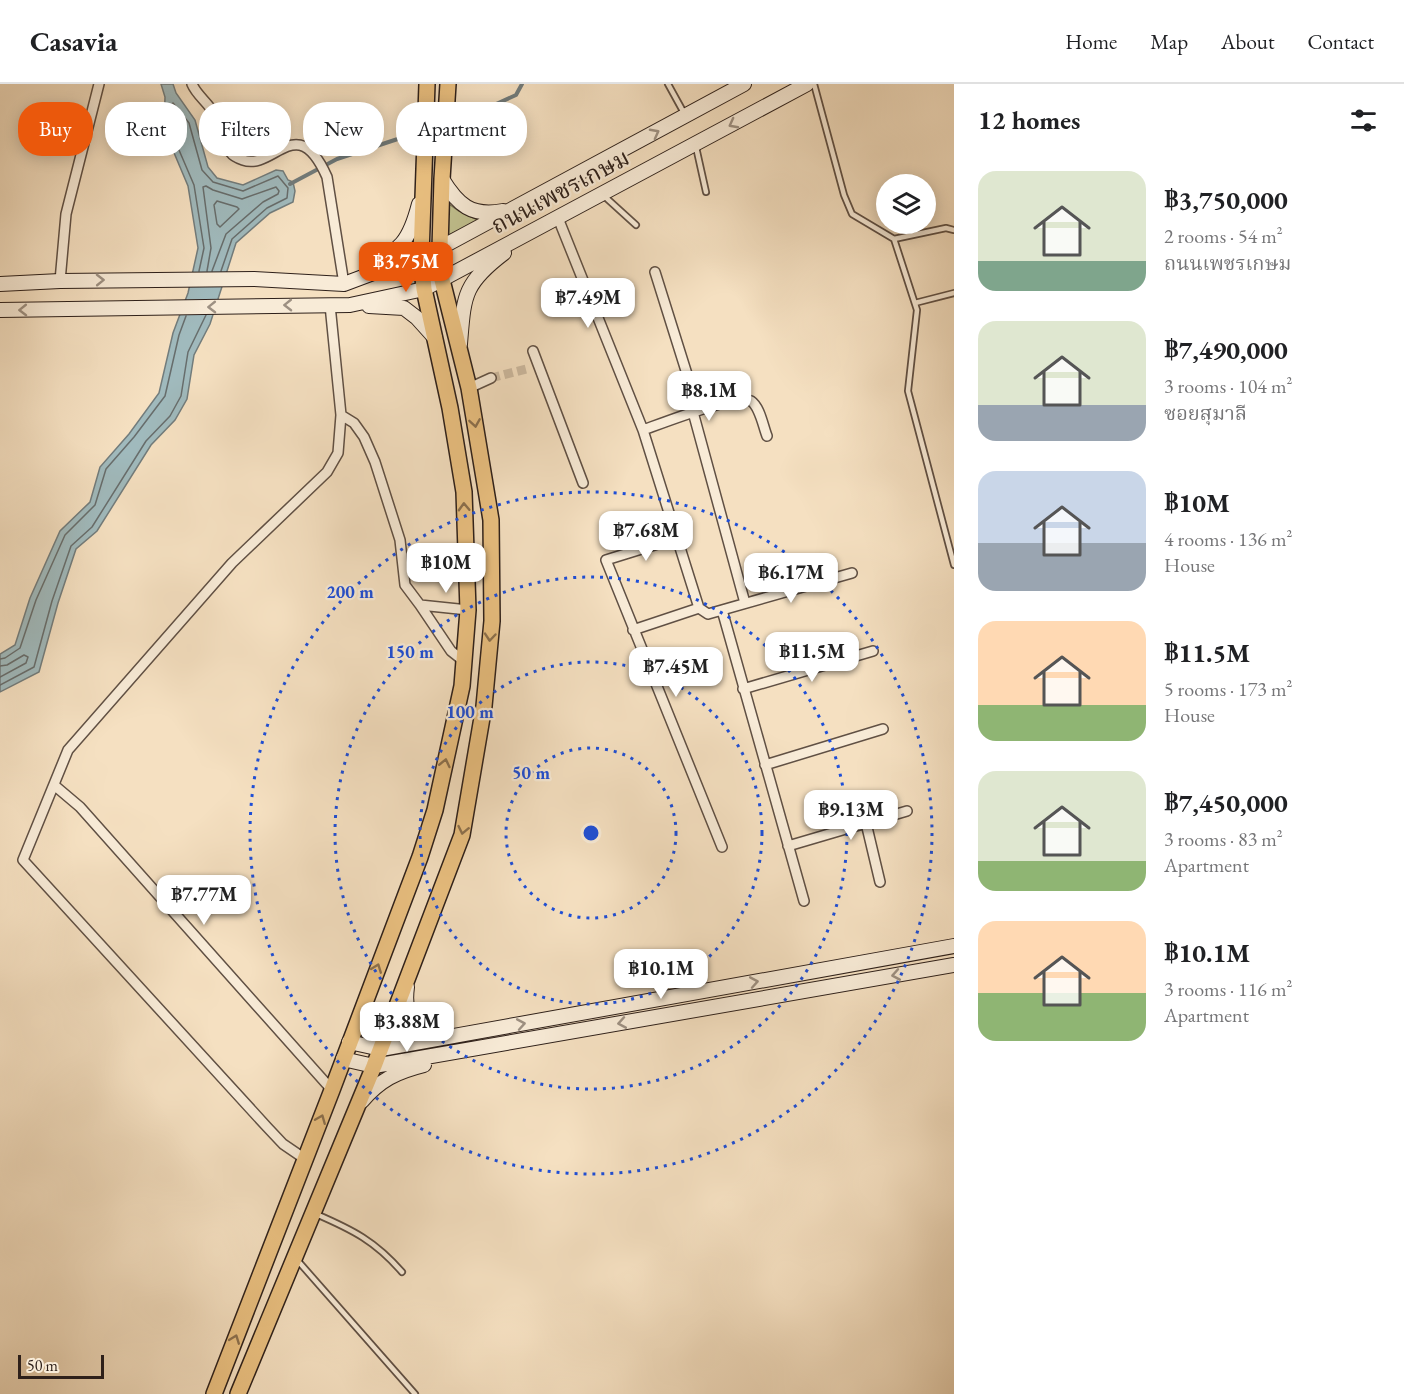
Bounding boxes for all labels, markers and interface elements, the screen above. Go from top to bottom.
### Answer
text: Casavia [30,23,118,59]
text: Home [1065,28,1117,55]
text: Map [1150,28,1188,55]
text: About [1221,28,1274,55]
text: Contact [1307,28,1374,55]
chip: Buy [18,102,93,156]
chip: Rent [105,102,187,156]
chip: Filters [199,102,291,156]
chip: New [303,102,384,156]
chip: Apartment [396,102,527,156]
text: 12 homes [978,103,1080,137]
icon: filters [1347,104,1380,137]
one-way arrow [729,117,740,128]
one-way arrow [649,129,659,140]
street label: ถนนเพชรเกษม [485,141,635,241]
map controls [876,174,936,234]
button: layers [876,174,936,234]
text: ฿3,750,000 [1164,183,1288,217]
icon: home [1026,195,1098,267]
text: 2 rooms · 54 m² [1164,223,1283,249]
pin: ฿3.75M [357,242,455,293]
text: ฿3.75M [373,248,439,274]
text: ถนนเพชรเกษม [1164,250,1291,276]
one-way arrow [96,274,105,286]
pin: ฿7.49M [539,278,637,329]
text: ฿7.49M [555,284,621,310]
one-way arrow [283,299,292,311]
one-way arrow [207,300,216,313]
one-way arrow [19,304,28,316]
text: ฿7,490,000 [1164,333,1288,367]
icon: home [1026,345,1098,417]
pin: ฿8.1M [667,371,751,422]
text: 3 rooms · 104 m² [1164,373,1292,399]
text: ฿8.1M [681,377,737,403]
text: ซอยสุมาลี [1164,400,1247,426]
one-way arrow [468,418,480,427]
text: ฿10M [1164,486,1230,520]
icon: home [1026,495,1098,567]
one-way arrow [458,503,471,512]
pin: ฿7.68M [597,511,695,562]
text: ฿7.68M [613,517,679,543]
text: 4 rooms · 136 m² [1164,526,1292,552]
pin: ฿10M [410,543,482,594]
text: ฿10M [421,549,471,575]
text: House [1164,552,1215,578]
pin: ฿6.17M [742,553,840,604]
text: ฿6.17M [758,559,824,585]
text: 200 m [326,580,374,603]
pin: ฿11.5M [763,632,861,683]
one-way arrow [484,633,497,642]
text: ฿11.5M [1164,636,1250,670]
text: ฿11.5M [779,638,845,664]
text: 150 m [386,640,434,663]
icon: home [1026,645,1098,717]
pin: ฿7.45M [627,647,725,698]
text: ฿7.45M [643,653,709,679]
text: 5 rooms · 173 m² [1164,676,1292,702]
text: 100 m [446,700,494,723]
text: House [1164,702,1215,728]
one-way arrow [438,758,451,768]
text: 50 m [512,761,550,784]
text: ฿7,450,000 [1164,786,1288,820]
pin: ฿9.13M [802,790,900,841]
icon: home [1026,795,1098,867]
text: ฿9.13M [818,796,884,822]
centre of rings [581,823,601,843]
one-way arrow [457,825,470,835]
text: 3 rooms · 83 m² [1164,826,1283,852]
text: Apartment [1164,852,1249,878]
pin: ฿7.77M [155,875,253,926]
text: ฿7.77M [171,881,237,907]
text: ฿10.1M [1164,936,1250,970]
icon: home [1026,945,1098,1017]
pin: ฿10.1M [612,949,710,1000]
text: ฿10.1M [628,955,694,981]
one-way arrow [370,963,383,974]
one-way arrow [892,968,902,981]
one-way arrow [749,976,759,989]
text: 3 rooms · 116 m² [1164,976,1292,1002]
pin: ฿3.88M [358,1002,456,1053]
text: Apartment [1164,1002,1249,1028]
text: ฿3.88M [374,1008,440,1034]
one-way arrow [617,1016,627,1029]
one-way arrow [516,1018,526,1031]
one-way arrow [314,1114,326,1125]
one-way arrow [228,1335,240,1346]
scale bar [18,1352,104,1380]
text: 50 m [27,1355,58,1376]

